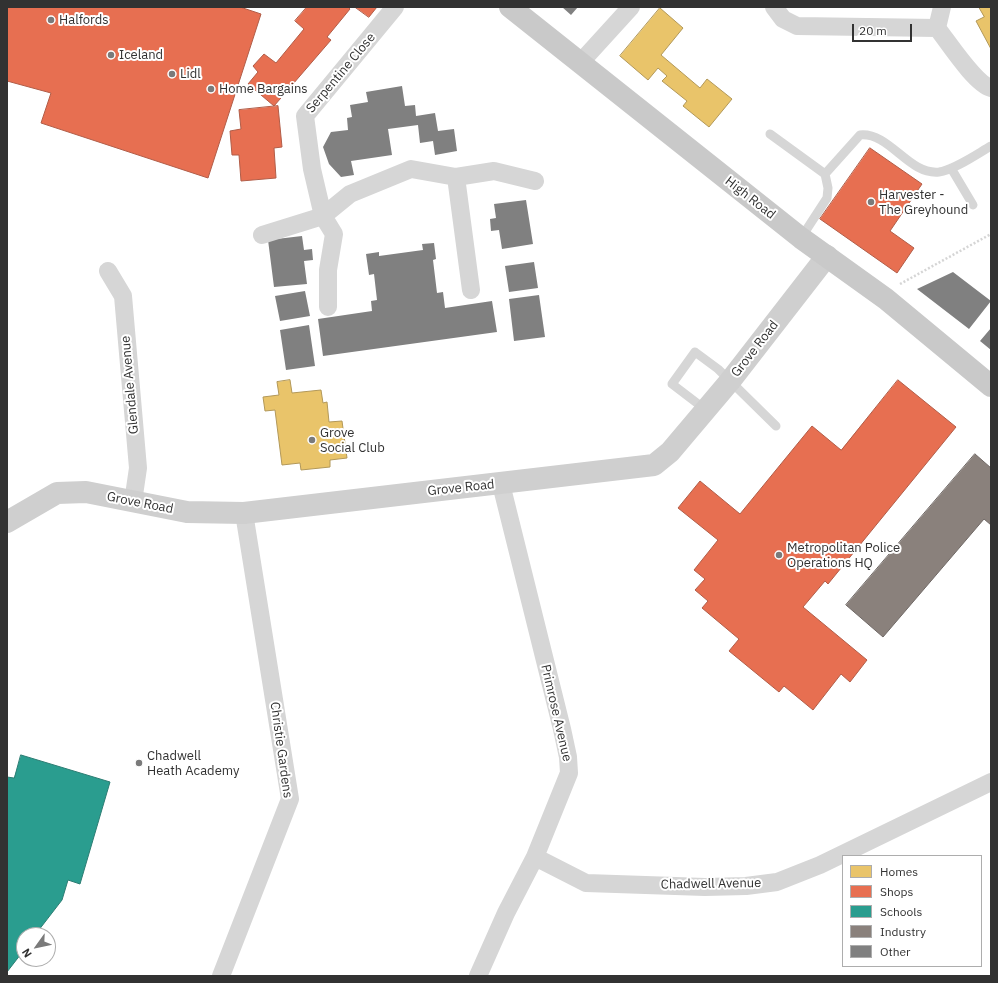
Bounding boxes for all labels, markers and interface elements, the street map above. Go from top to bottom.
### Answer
place label: Halfords [59,12,109,28]
marker: Halfords [46,15,56,25]
scale bar [854,16,914,42]
text: 20 m [859,23,887,38]
street label: Serpentine Close [303,30,379,116]
place label: Iceland [119,47,163,63]
marker: Iceland [106,50,116,60]
place label: Lidl [180,66,201,82]
marker: Lidl [167,69,177,79]
place label: Home Bargains [219,81,308,97]
marker: Home Bargains [206,84,216,94]
street label: High Road [722,173,778,223]
place label: Harvester - The Greyhound [879,187,968,218]
marker: Harvester - The Greyhound [866,197,876,207]
street label: Grove Road [728,318,782,380]
street label: Glendale Avenue [118,335,142,435]
place label: Grove Social Club [320,425,385,456]
marker: Grove Social Club [307,435,317,445]
street label: Grove Road [427,477,495,499]
street label: Grove Road [105,489,175,517]
place label: Metropolitan Police Operations HQ [787,540,900,571]
marker: Metropolitan Police Operations HQ [774,550,784,560]
street label: Primrose Avenue [537,663,575,763]
street label: Christie Gardens [267,701,295,799]
place label: Chadwell Heath Academy [147,748,240,779]
marker: Chadwell Heath Academy [134,758,144,768]
legend [842,855,982,967]
text: Homes [880,864,918,879]
street label: Chadwell Avenue [661,875,761,893]
text: Shops [880,884,913,899]
text: Schools [880,904,922,919]
text: Industry [880,924,926,939]
north arrow [16,927,56,967]
text: Other [880,944,911,959]
text: N [19,946,35,960]

